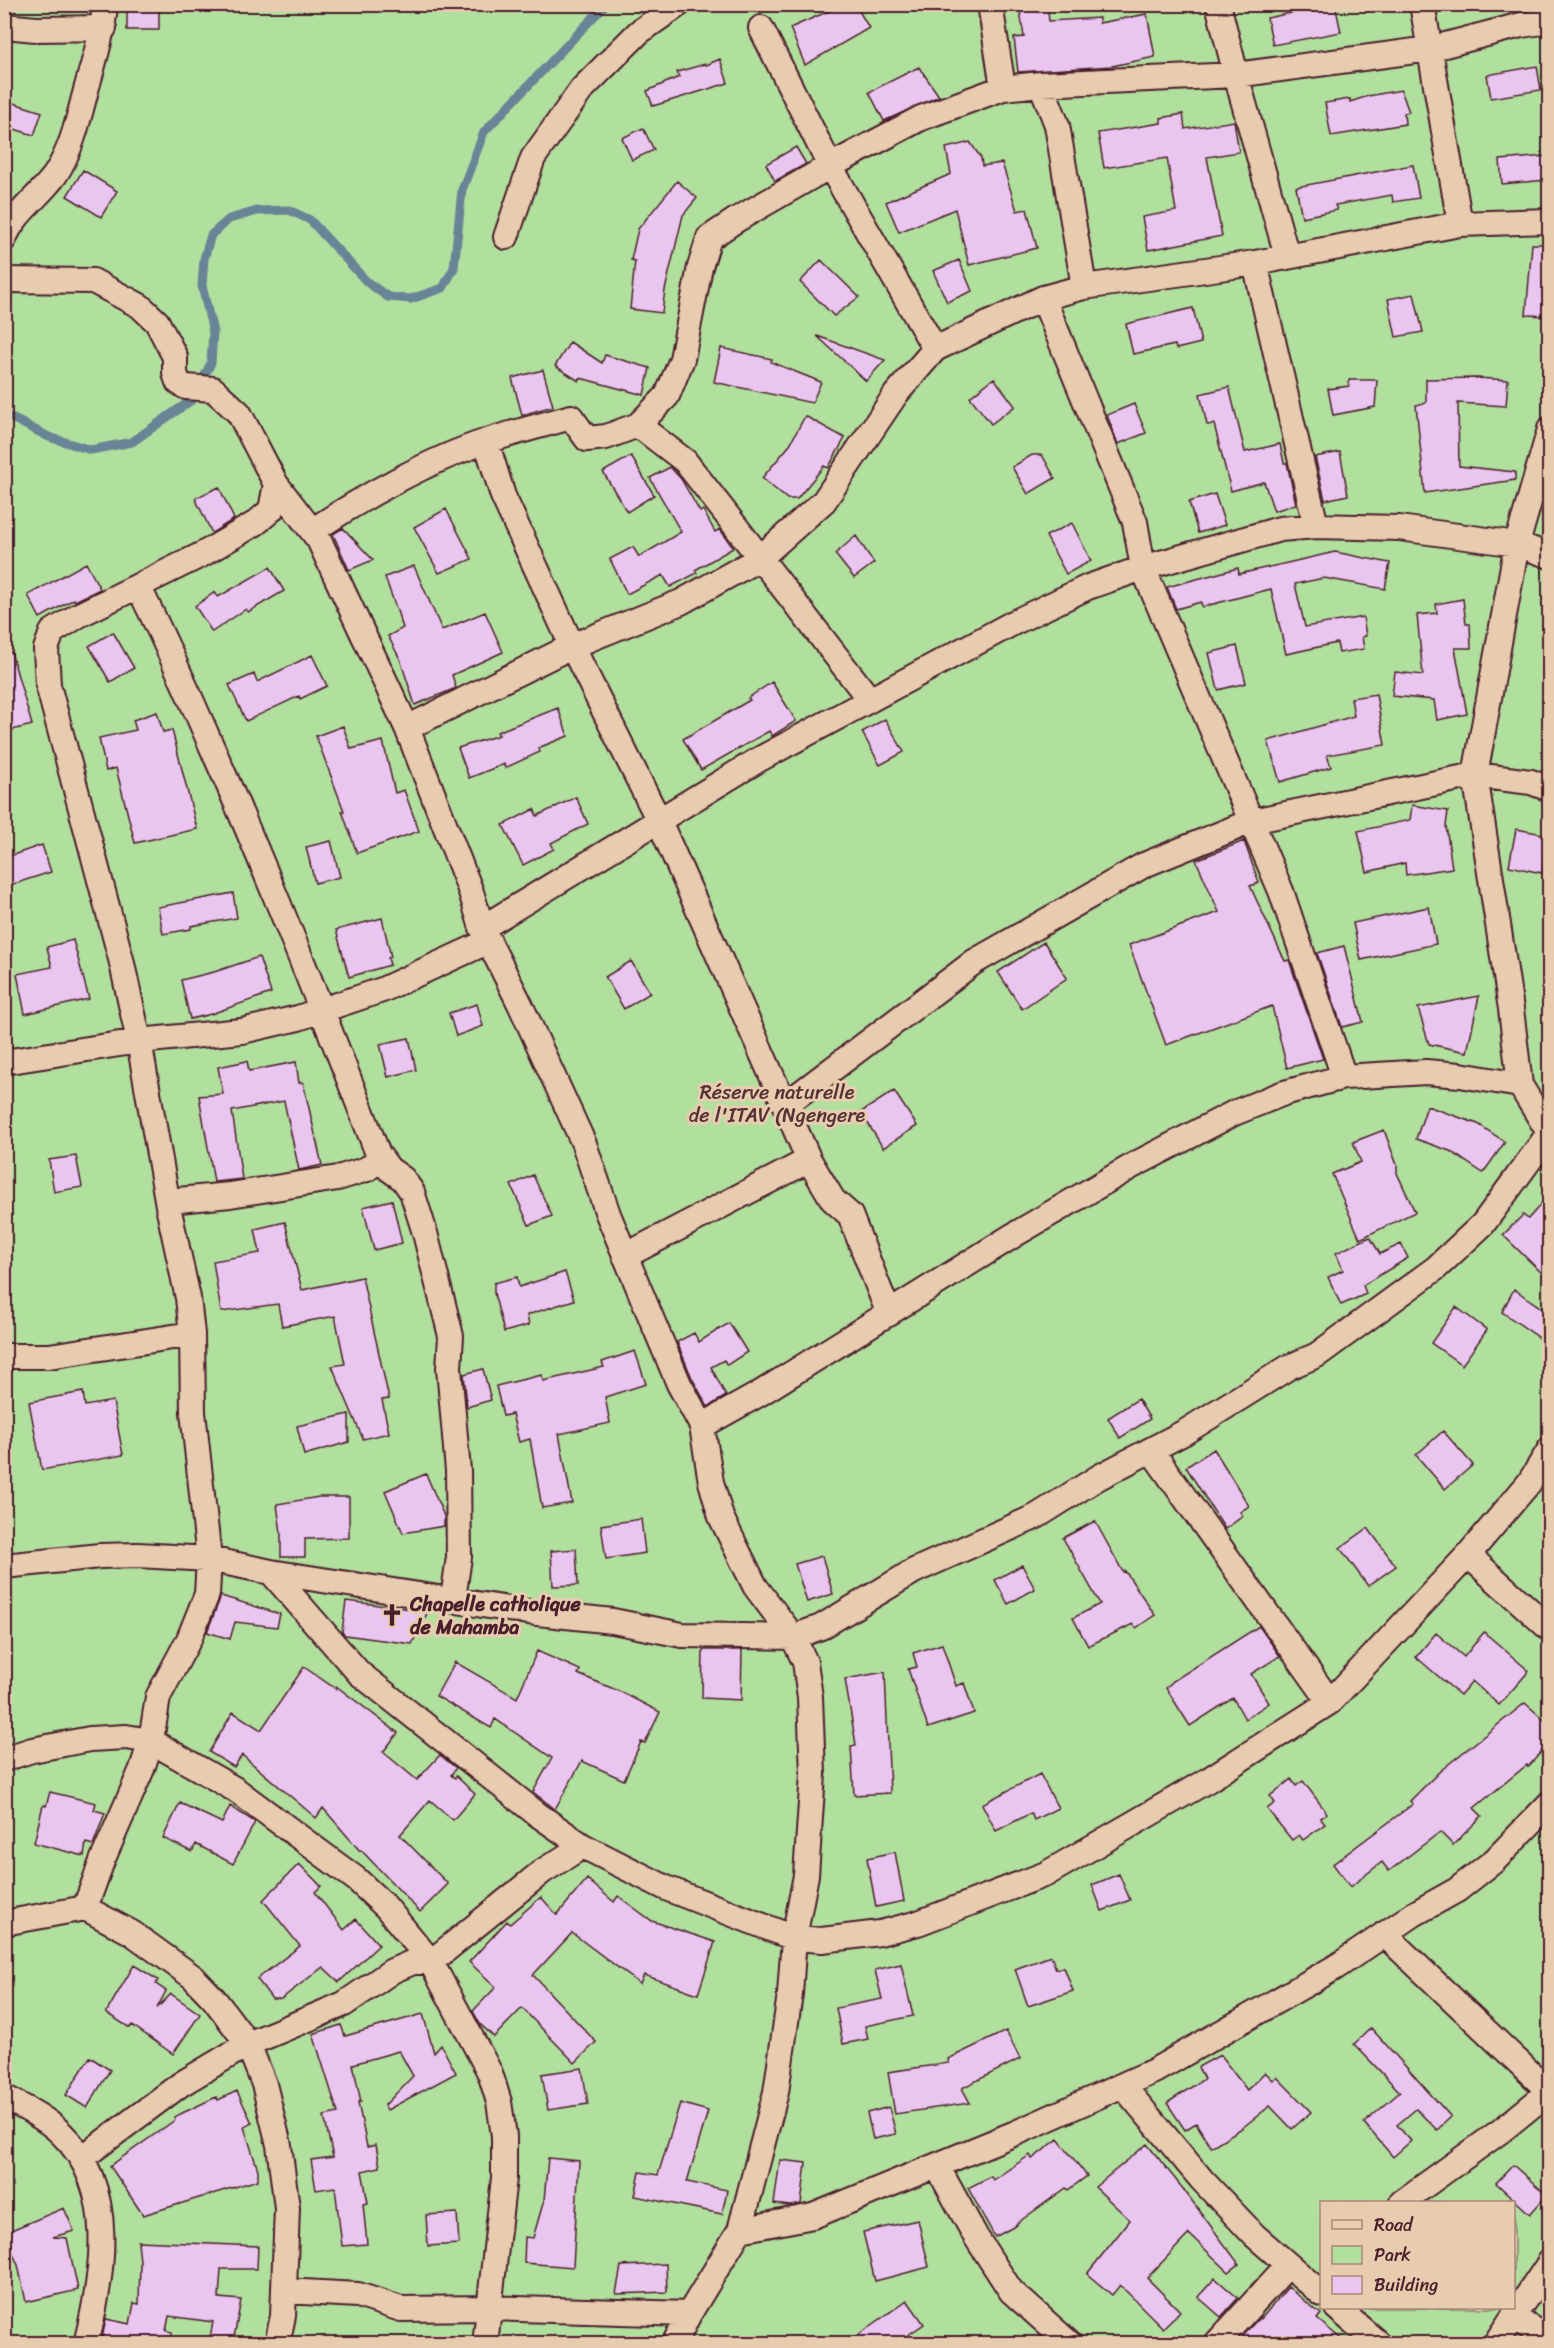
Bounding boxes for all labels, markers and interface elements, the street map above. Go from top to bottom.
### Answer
park label: Réserve naturelle de l'ITAV (Ngengere [689,1075,866,1133]
place label: Chapelle catholique de Mahamba [409,1587,581,1645]
church icon: Chapelle catholique de Mahamba [379,1602,405,1628]
legend [1320,2201,1515,2309]
text: Road [1374,2209,1414,2241]
text: Park [1374,2239,1411,2271]
text: Building [1374,2269,1438,2301]

